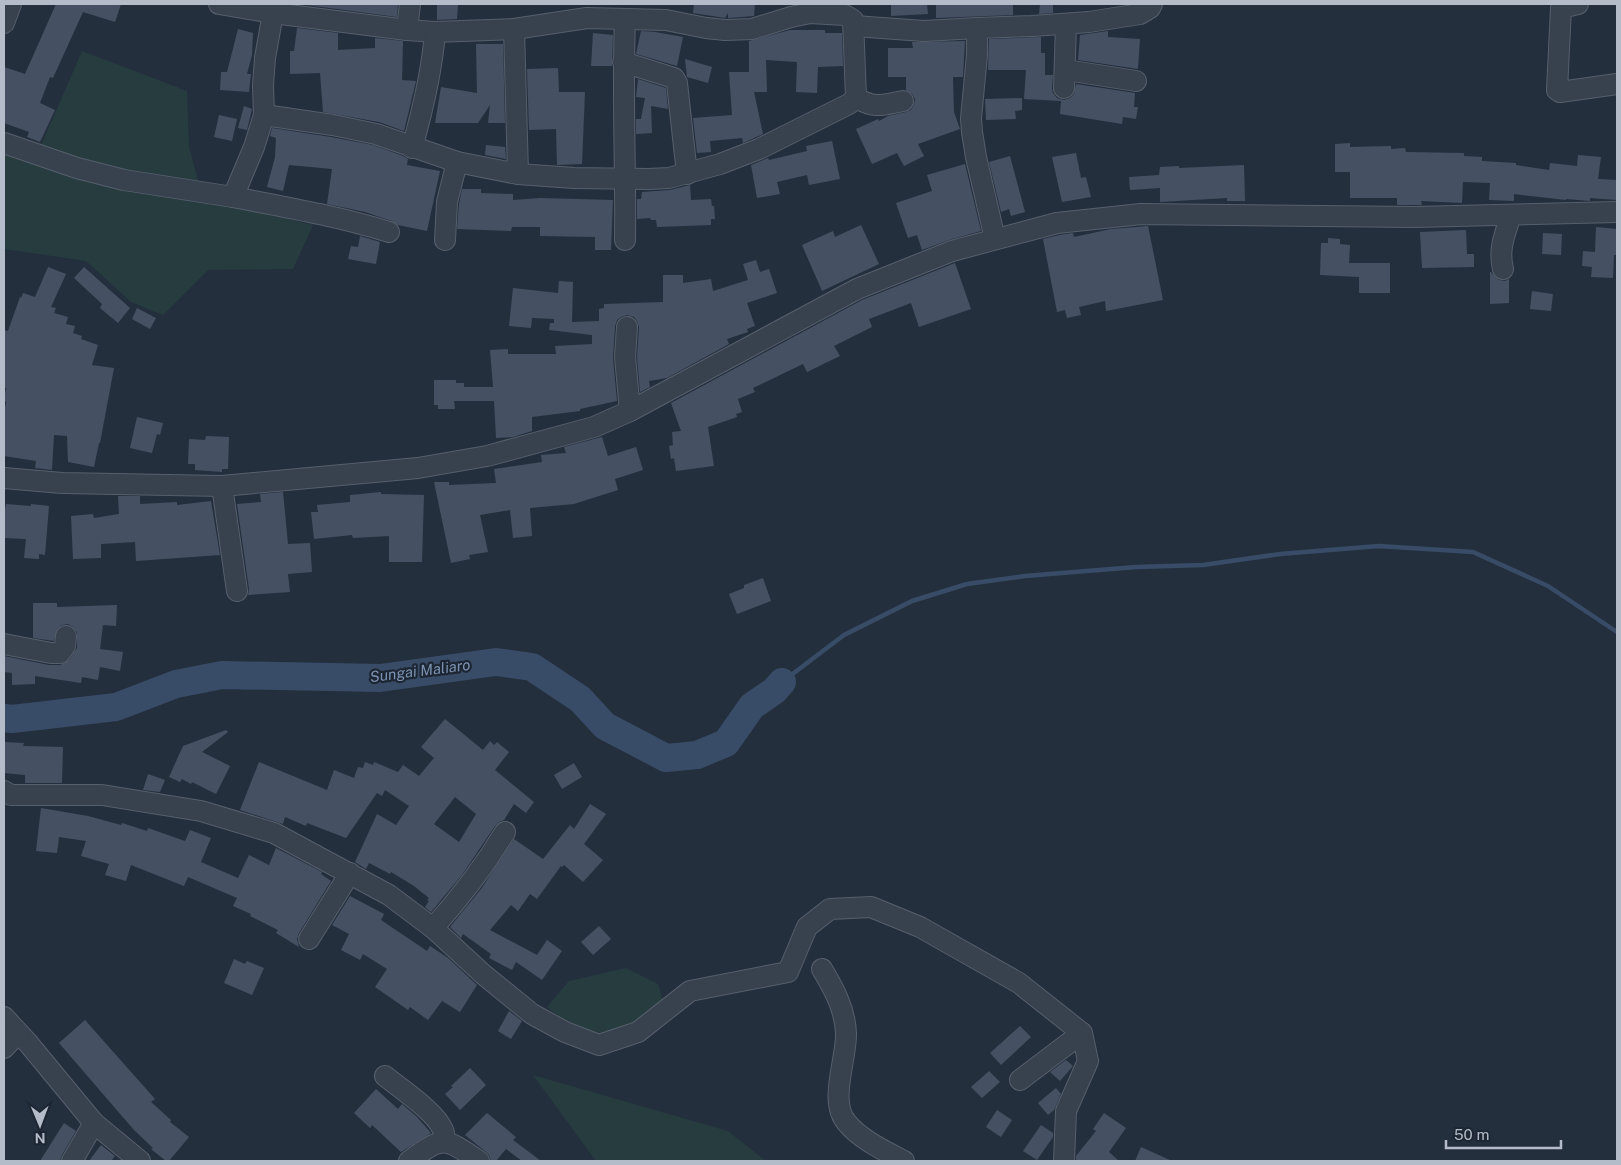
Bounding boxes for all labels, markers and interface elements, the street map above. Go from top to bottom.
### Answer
water label: Sungai Maliaro [369,656,471,685]
north arrow [15,1100,65,1150]
scale bar [1446,1118,1561,1150]
text: 50 m [1454,1126,1489,1143]
text: N [35,1130,46,1146]

